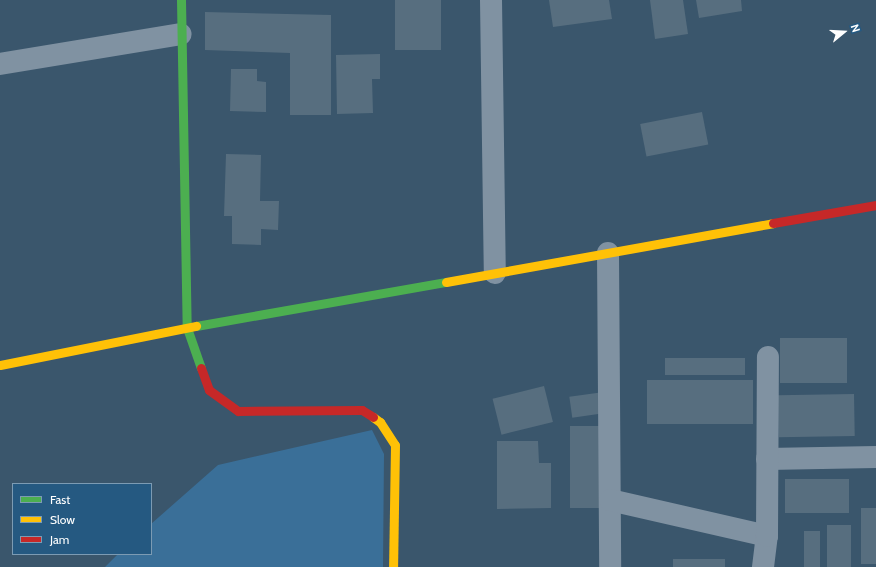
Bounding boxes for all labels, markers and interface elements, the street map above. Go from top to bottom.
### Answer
north arrow [824,12,864,52]
text: N [848,22,863,34]
legend [12,483,152,555]
text: Fast [50,492,70,507]
text: Slow [50,512,75,527]
text: Jam [50,532,69,547]

